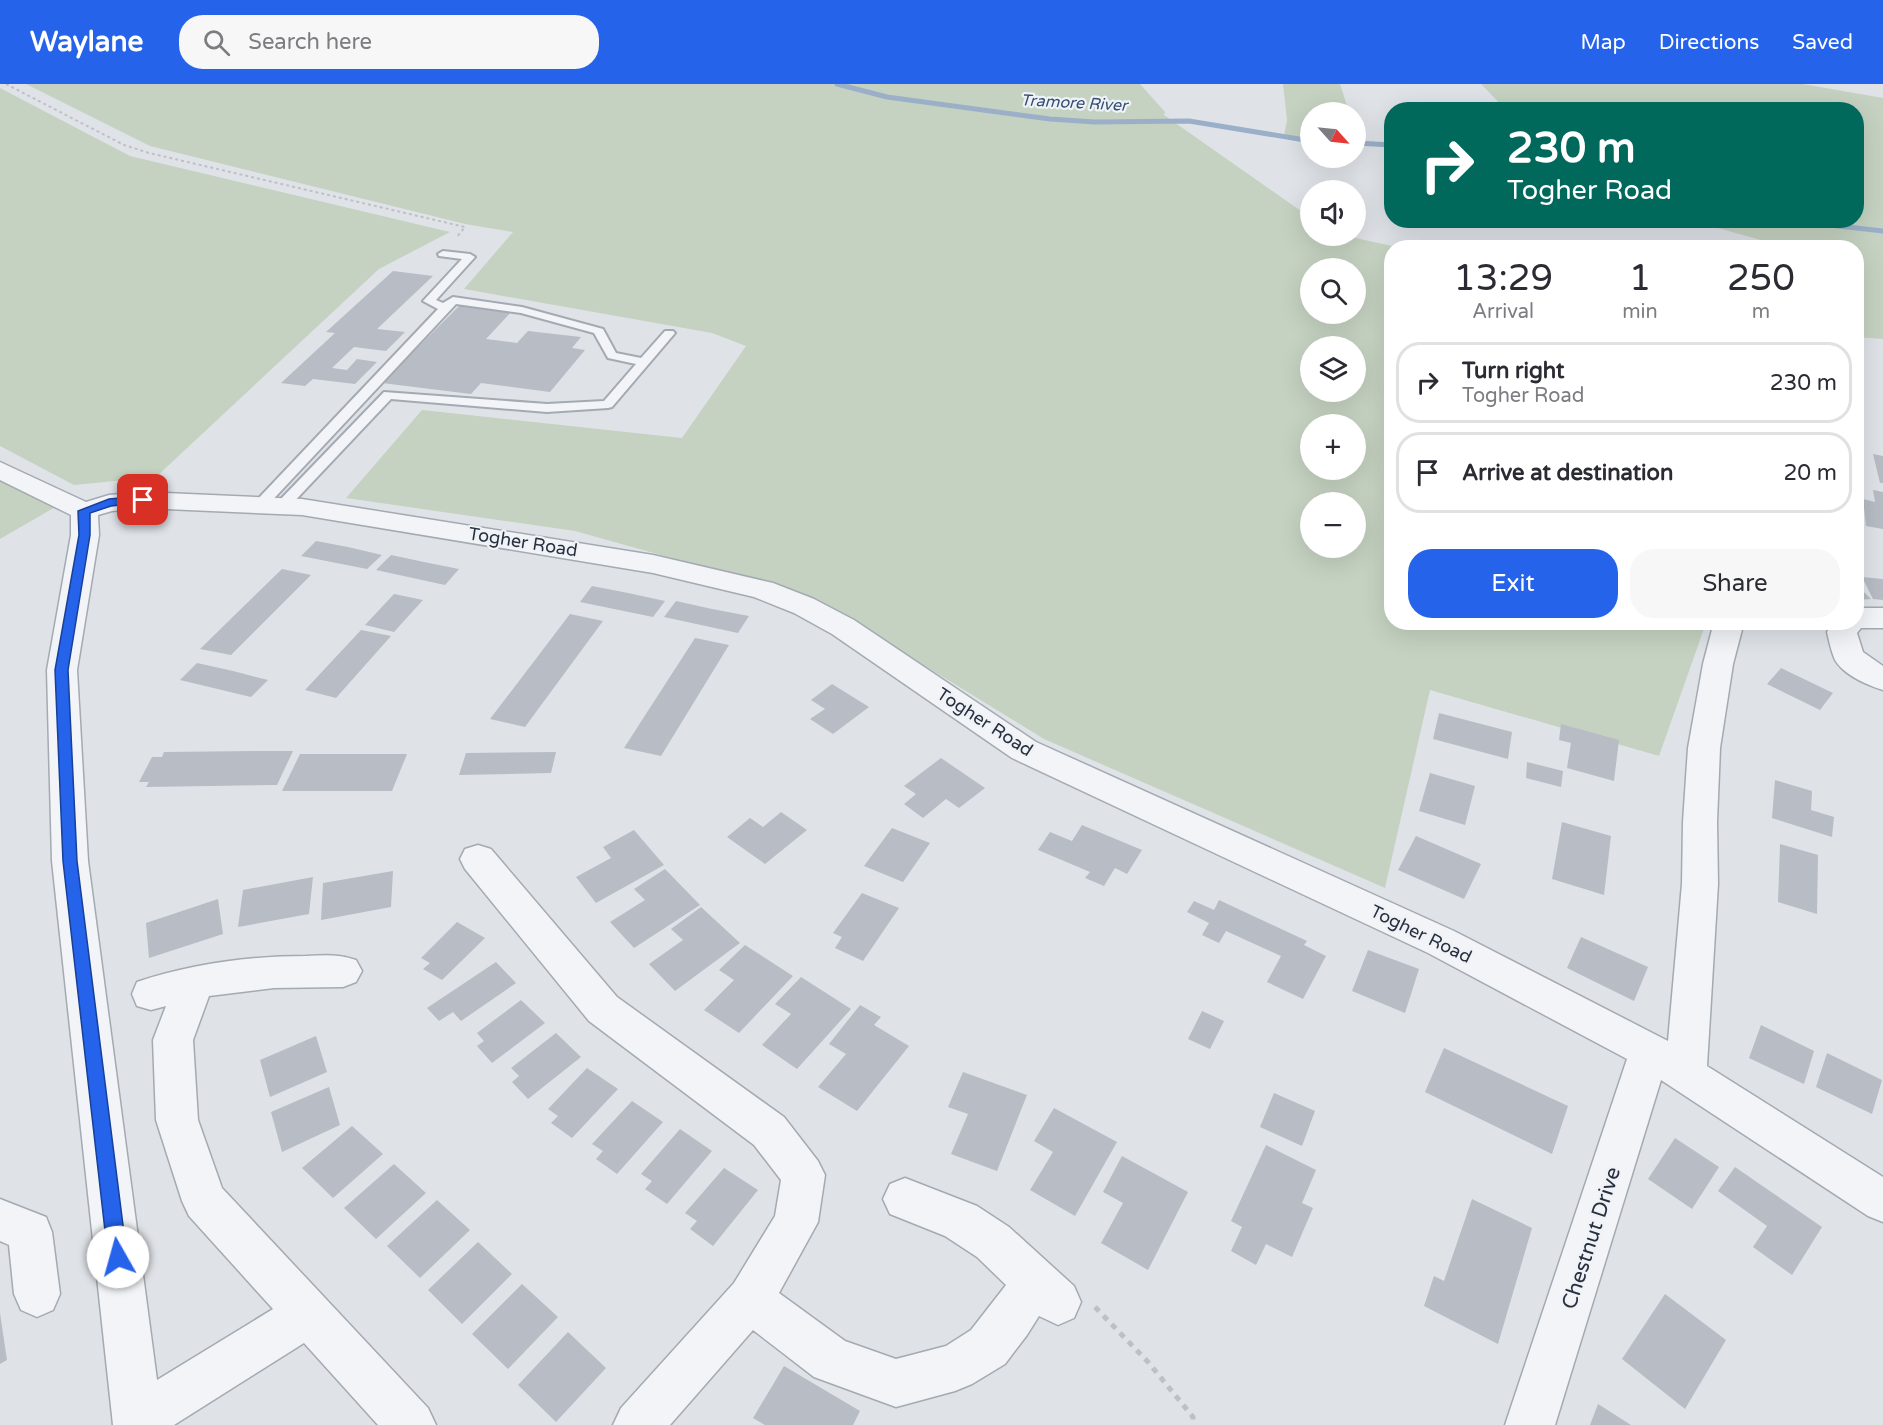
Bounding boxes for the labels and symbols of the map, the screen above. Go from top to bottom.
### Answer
water label: Tramore River [1020,90,1129,116]
north arrow [1300,102,1366,168]
pin [117,474,168,525]
street label: Togher Road [467,523,579,561]
street label: Togher Road [933,683,1037,761]
street label: Togher Road [1367,900,1475,968]
street label: Chestnut Drive [1557,1164,1626,1312]
position arrow [86,1225,150,1289]

